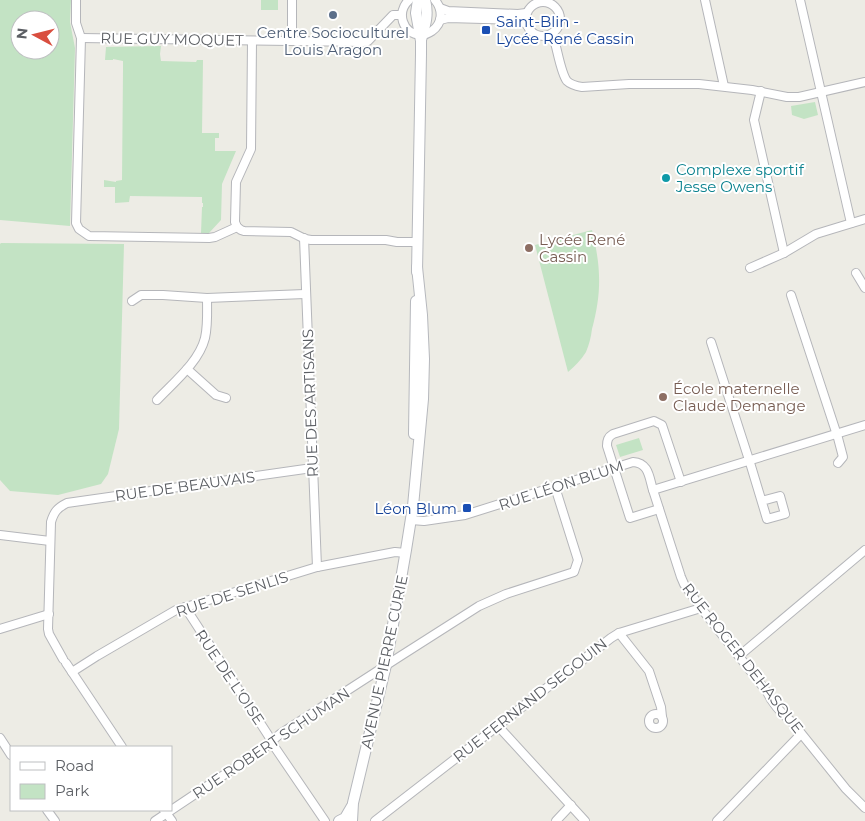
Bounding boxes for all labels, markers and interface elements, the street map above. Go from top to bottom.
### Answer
marker: Centre Socioculturel Louis Aragon [327,9,339,21]
north arrow [10,10,60,60]
place label: Saint-Blin - Lycée René Cassin [496,12,634,48]
place label: Centre Socioculturel Louis Aragon [257,23,409,59]
marker: Saint-Blin - Lycée René Cassin [480,24,492,36]
text: N [12,27,32,40]
street label: RUE GUY MOQUET [100,28,244,50]
place label: Complexe sportif Jesse Owens [675,160,805,196]
marker: Complexe sportif Jesse Owens [660,172,672,184]
place label: Lycée René Cassin [539,230,625,266]
marker: Lycée René Cassin [523,242,535,254]
street label: RUE DES ARTISANS [298,329,322,477]
place label: École maternelle Claude Demange [673,379,805,415]
marker: École maternelle Claude Demange [657,391,669,403]
street label: RUE LÉON BLUM [496,456,626,514]
street label: RUE DE BEAUVAIS [114,467,256,505]
place label: Léon Blum [374,499,457,518]
marker: Léon Blum [461,502,473,514]
street label: RUE DE SENLIS [173,567,291,621]
street label: AVENUE PIERRE CURIE [356,573,412,751]
street label: RUE ROGER DEHASQUE [678,579,808,737]
street label: RUE DE L'OISE [191,626,269,728]
street label: RUE FERNAND SEGOUIN [449,634,611,766]
street label: RUE ROBERT SCHUMAN [189,683,353,803]
legend [10,746,172,811]
text: Road [55,756,94,775]
text: Park [55,781,89,800]

